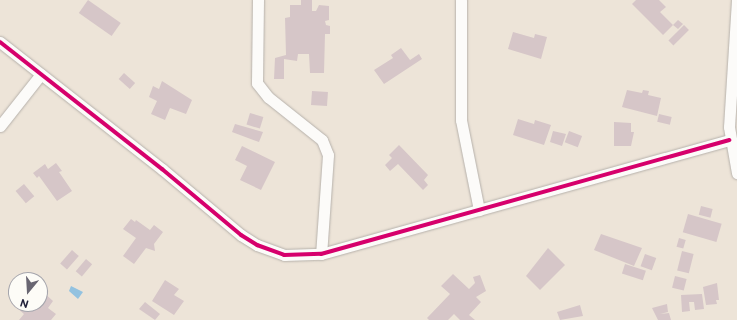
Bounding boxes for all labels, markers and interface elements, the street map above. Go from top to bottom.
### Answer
north arrow [8,272,48,312]
text: N [19,295,30,310]

